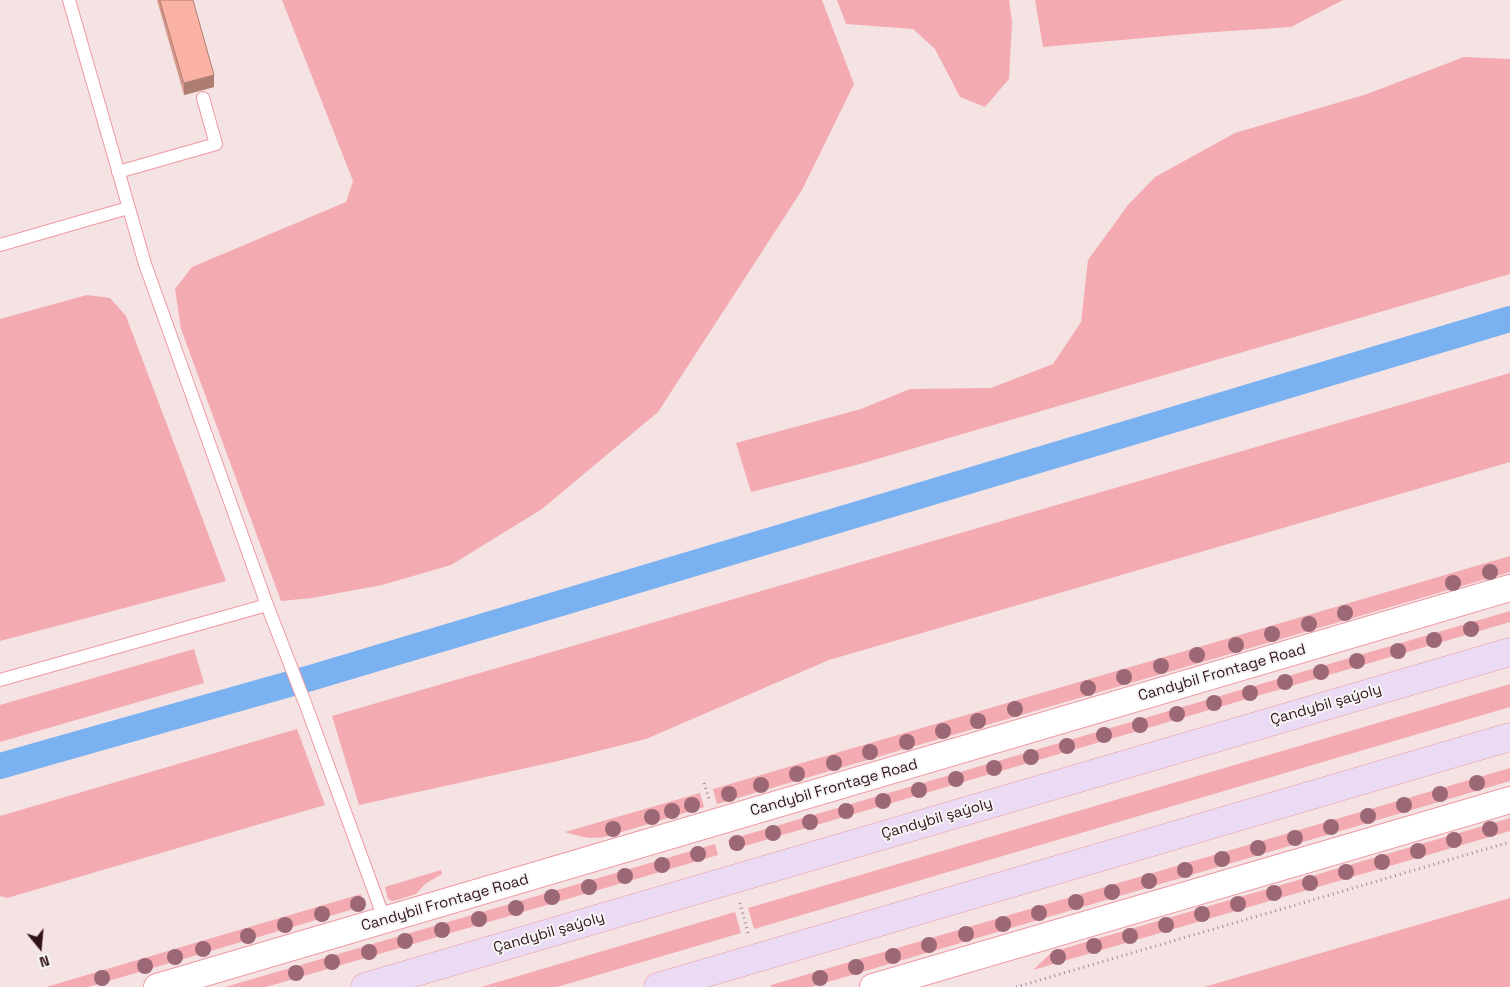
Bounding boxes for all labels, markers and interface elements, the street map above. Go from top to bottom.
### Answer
street label: Candybil Frontage Road [1136,640,1308,706]
street label: Çandybil şaýoly [1268,681,1384,729]
street label: Candybil Frontage Road [748,755,920,821]
street label: Çandybil şaýoly [879,795,995,843]
street label: Candybil Frontage Road [359,870,531,936]
street label: Çandybil şaýoly [491,909,607,957]
north arrow [15,922,65,972]
text: N [37,951,52,971]

